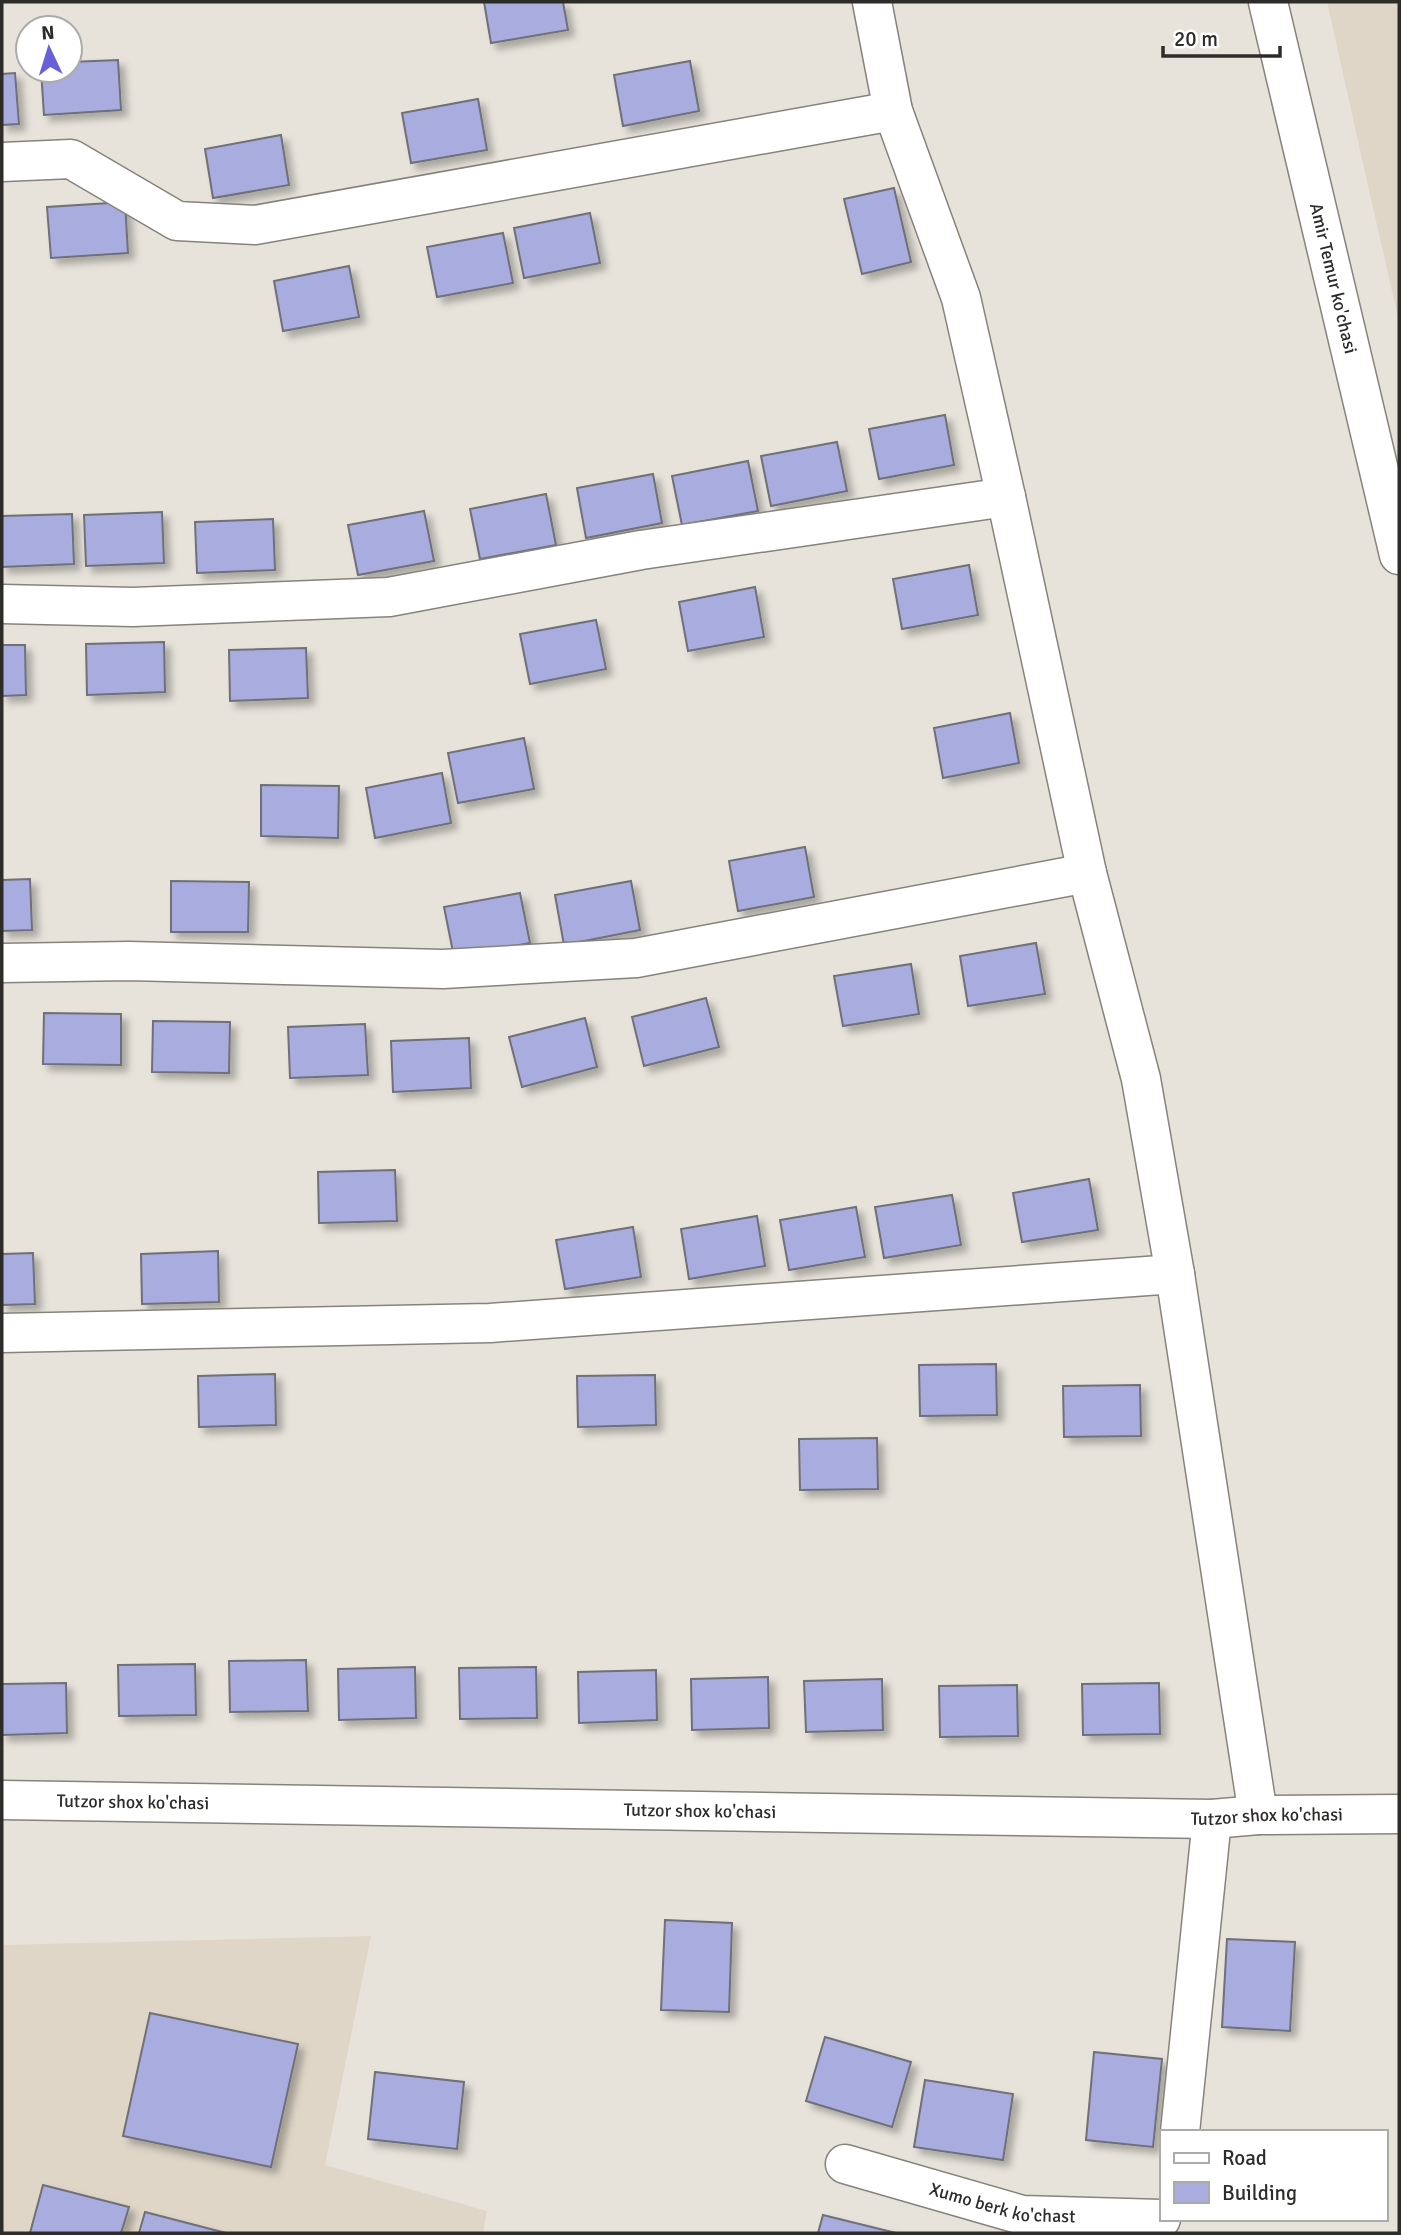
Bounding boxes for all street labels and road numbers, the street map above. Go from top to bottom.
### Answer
street label: Amir Temur ko'chasi [1305,201,1362,356]
street label: Tutzor shox ko'chasi [57,1790,209,1814]
street label: Tutzor shox ko'chasi [623,1799,776,1823]
street label: Tutzor shox ko'chasi [1190,1803,1343,1830]
street label: Xumo berk ko'chast [927,2178,1076,2228]

